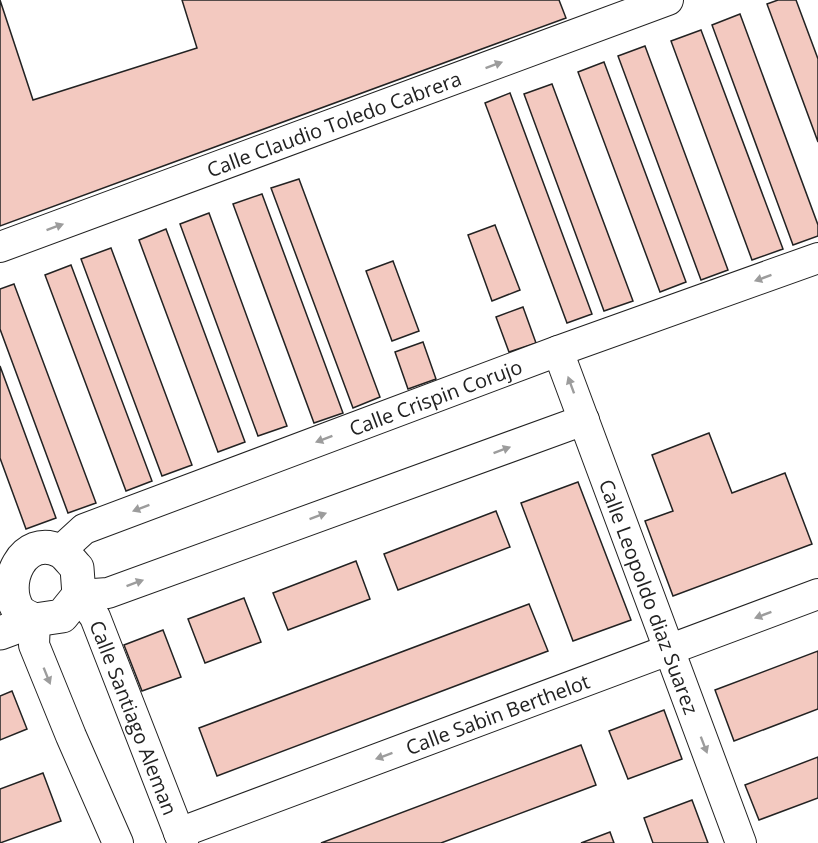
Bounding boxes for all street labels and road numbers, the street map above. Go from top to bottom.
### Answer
street label: Calle Claudio Toledo Cabrera [203,64,465,183]
street label: Calle Crispin Corujo [345,352,526,442]
street label: Calle Leopoldo diaz Suarez [593,475,705,718]
street label: Calle Santiago Aleman [84,616,184,819]
street label: Calle Sabin Berthelot [402,667,593,761]

